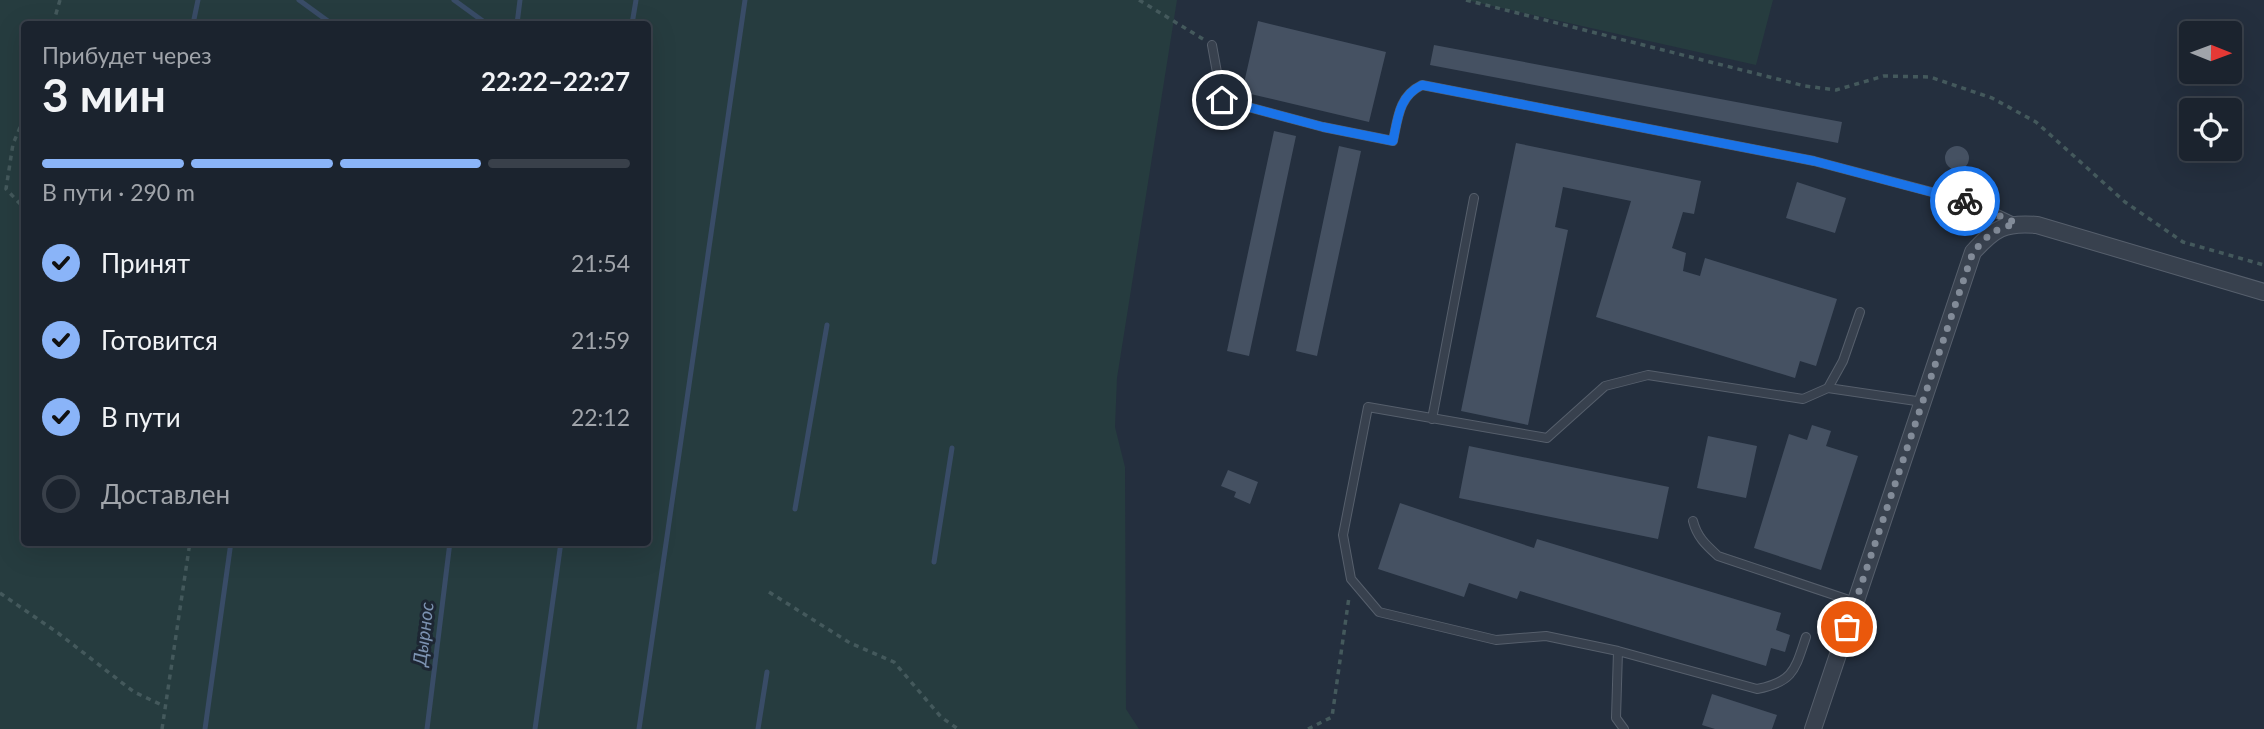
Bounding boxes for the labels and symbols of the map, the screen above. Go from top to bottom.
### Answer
north arrow [2179,21,2242,84]
pin [1192,70,1252,130]
courier [1930,166,2000,236]
pin [1817,597,1877,657]
water label: Дырнос [407,600,438,668]

